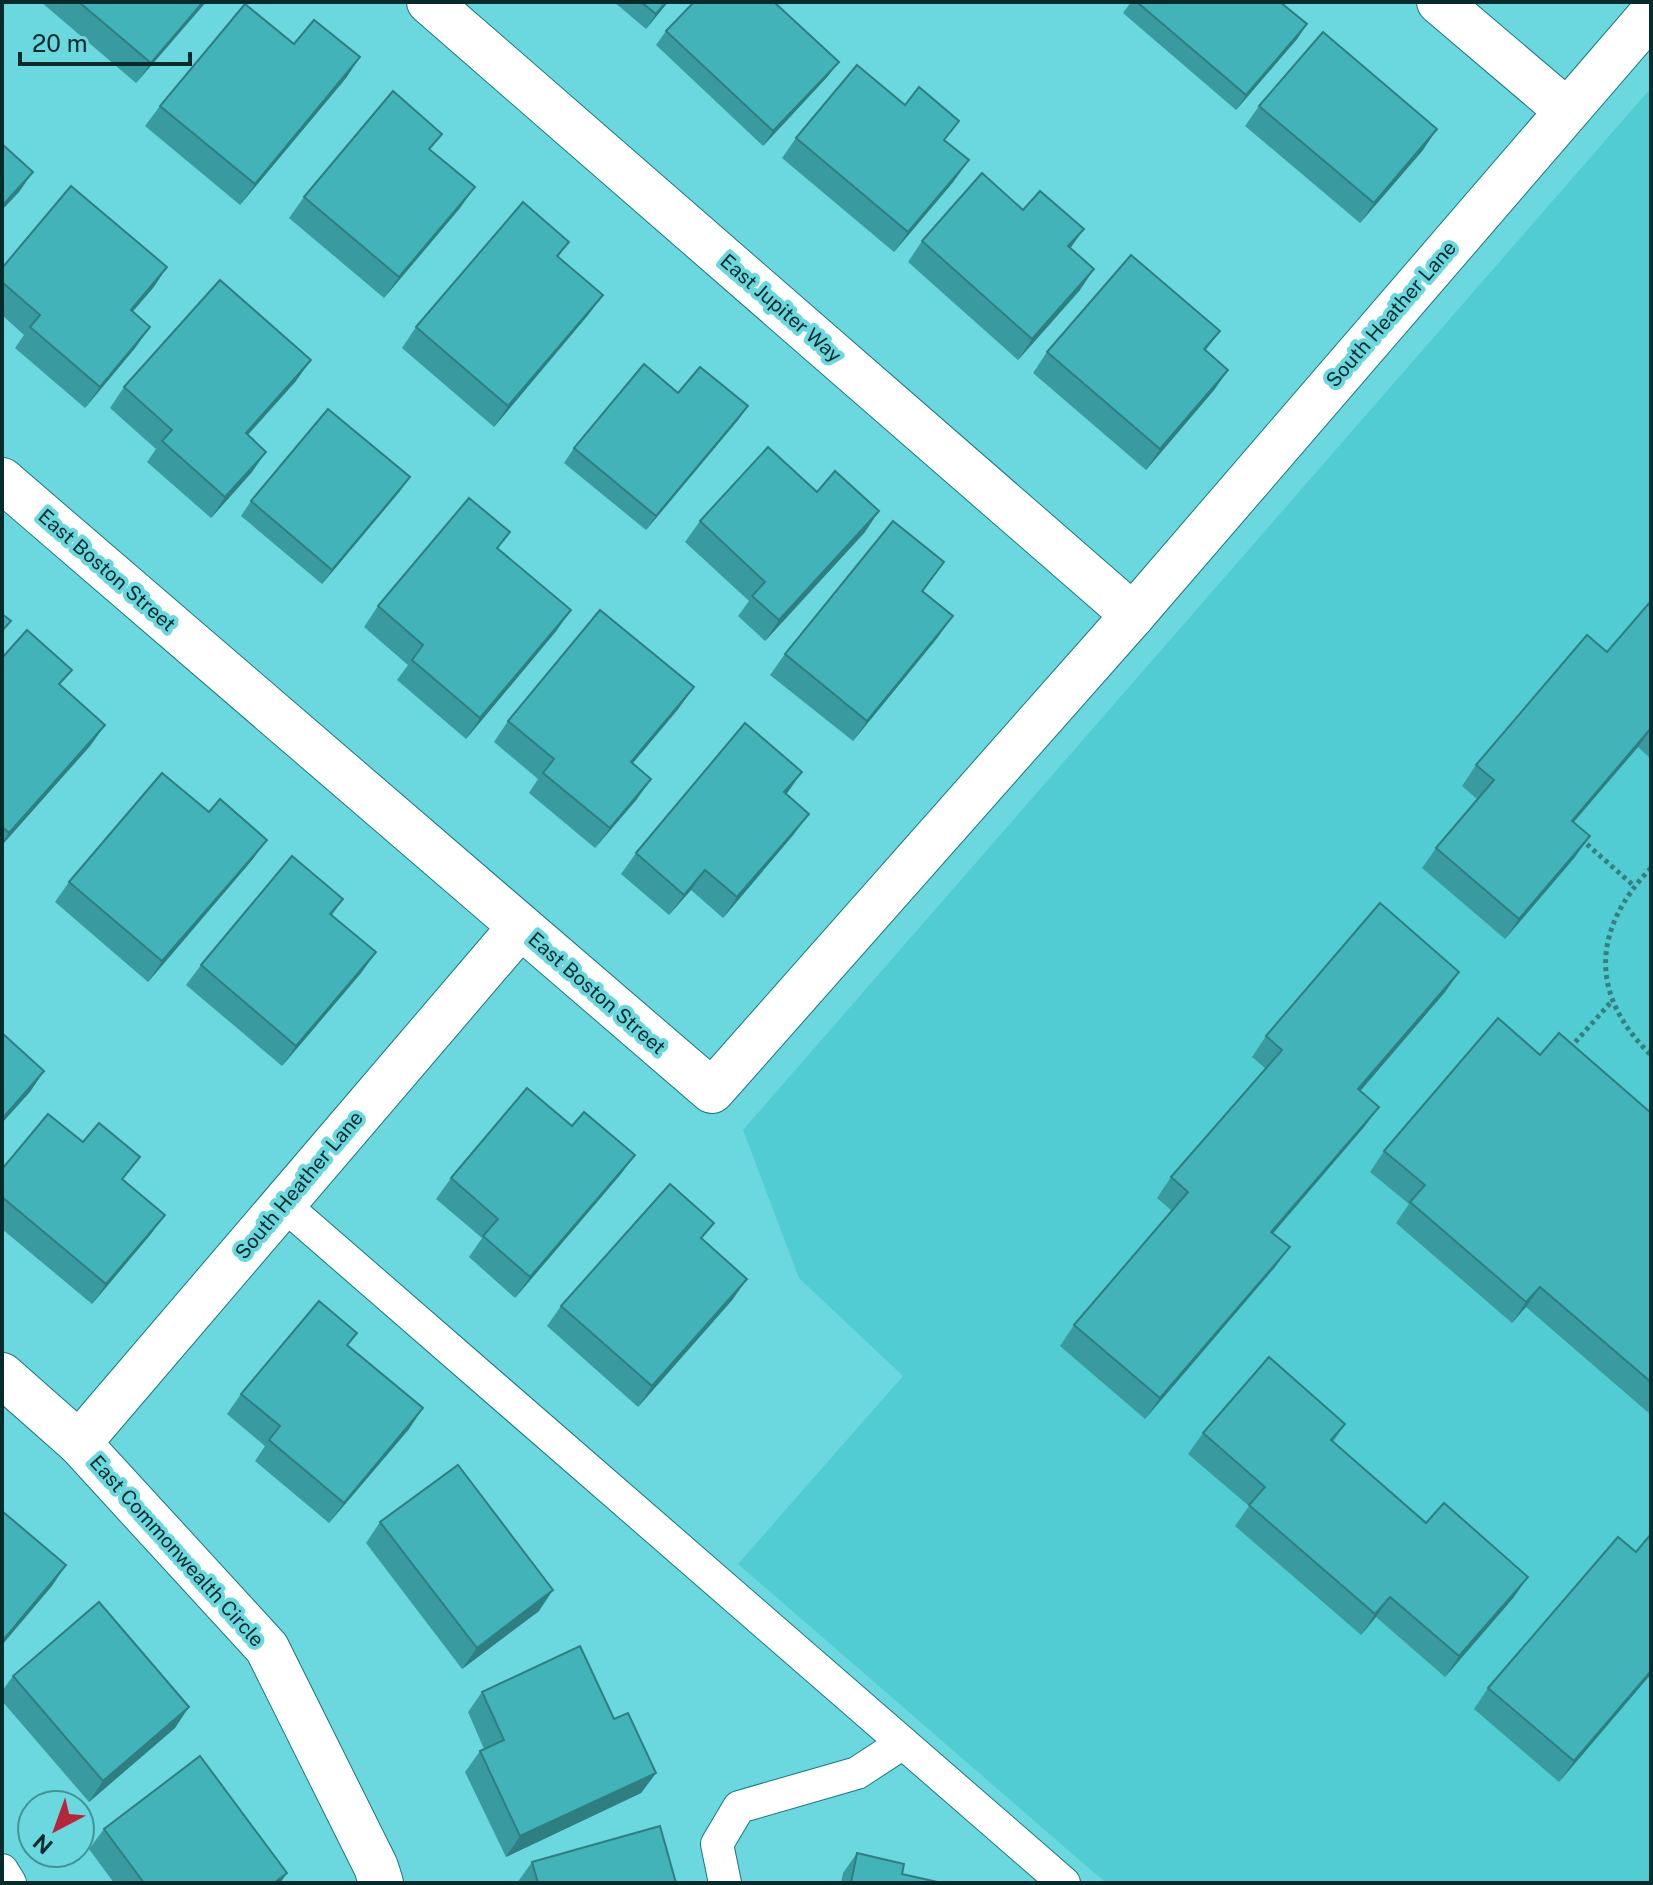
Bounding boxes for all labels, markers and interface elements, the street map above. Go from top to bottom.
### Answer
scale bar [20,16,190,66]
text: 20 m [32,29,88,57]
street label: South Heather Lane [1321,236,1461,392]
street label: East Jupiter Way [715,249,847,367]
street label: East Boston Street [33,504,181,636]
street label: East Boston Street [523,927,671,1059]
street label: South Heather Lane [230,1106,368,1264]
street label: East Commonwealth Circle [85,1450,269,1652]
north arrow [16,1789,96,1869]
text: N [28,1829,58,1860]

